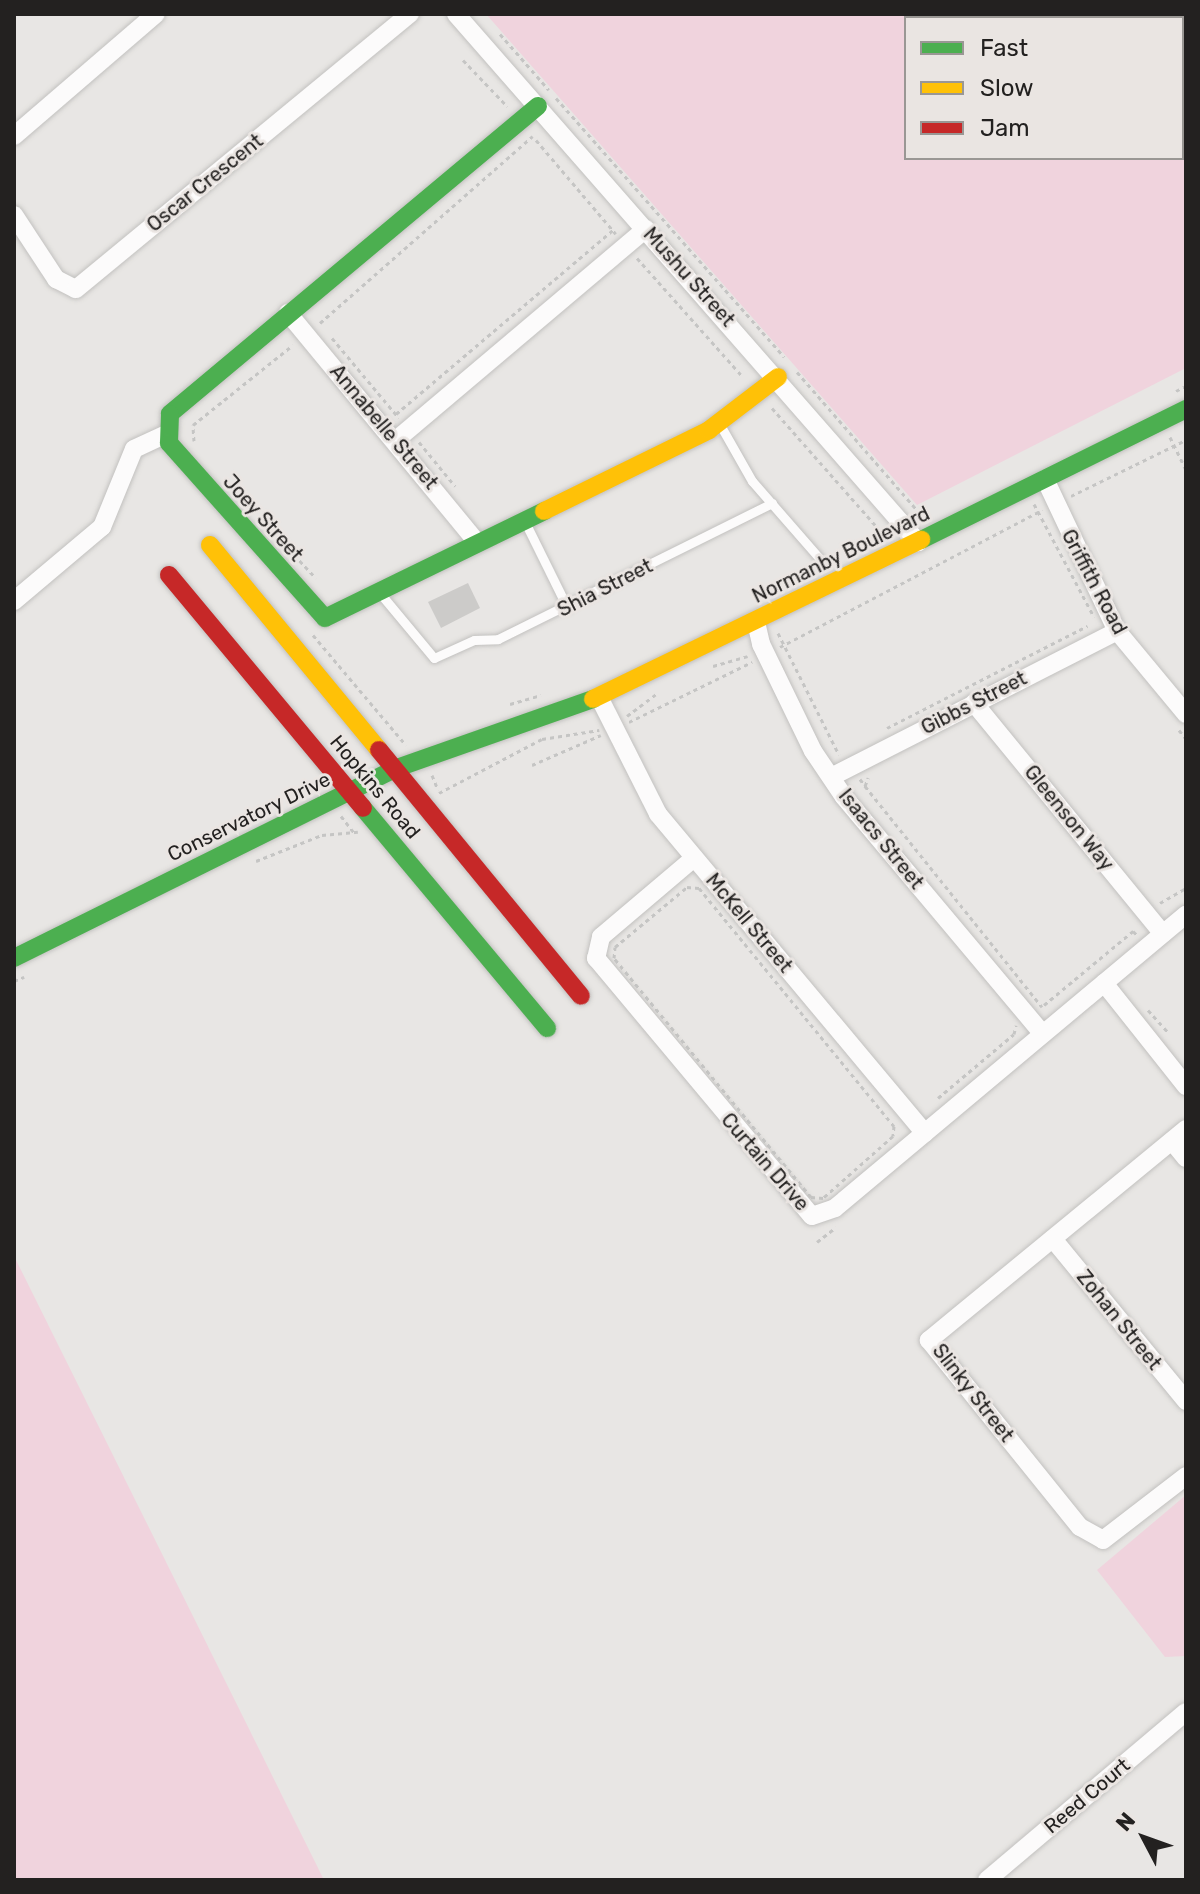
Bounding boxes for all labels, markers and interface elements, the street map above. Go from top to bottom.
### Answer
legend [904,16,1184,160]
text: Fast [980,34,1028,62]
text: Slow [980,74,1033,102]
text: Jam [980,114,1030,142]
street label: Oscar Crescent [142,129,268,237]
street label: Mushu Street [638,223,740,331]
street label: Annabelle Street [325,360,443,494]
street label: Joey Street [218,470,308,566]
street label: Normanby Boulevard [748,501,934,609]
street label: Griffith Road [1056,525,1132,639]
street label: Shia Street [554,554,656,622]
street label: Gibbs Street [917,666,1031,740]
street label: Hopkins Road [325,730,425,844]
street label: Gleenson Way [1019,760,1119,876]
street label: Conservatory Drive [164,767,334,867]
street label: Isaacs Street [833,784,929,894]
street label: McKell Street [701,869,797,977]
street label: Curtain Drive [716,1108,814,1216]
street label: Zohan Street [1072,1265,1166,1375]
street label: Slinky Street [927,1339,1019,1447]
street label: Reed Court [1039,1753,1135,1839]
north arrow [1104,1798,1184,1878]
text: N [1110,1807,1141,1837]

